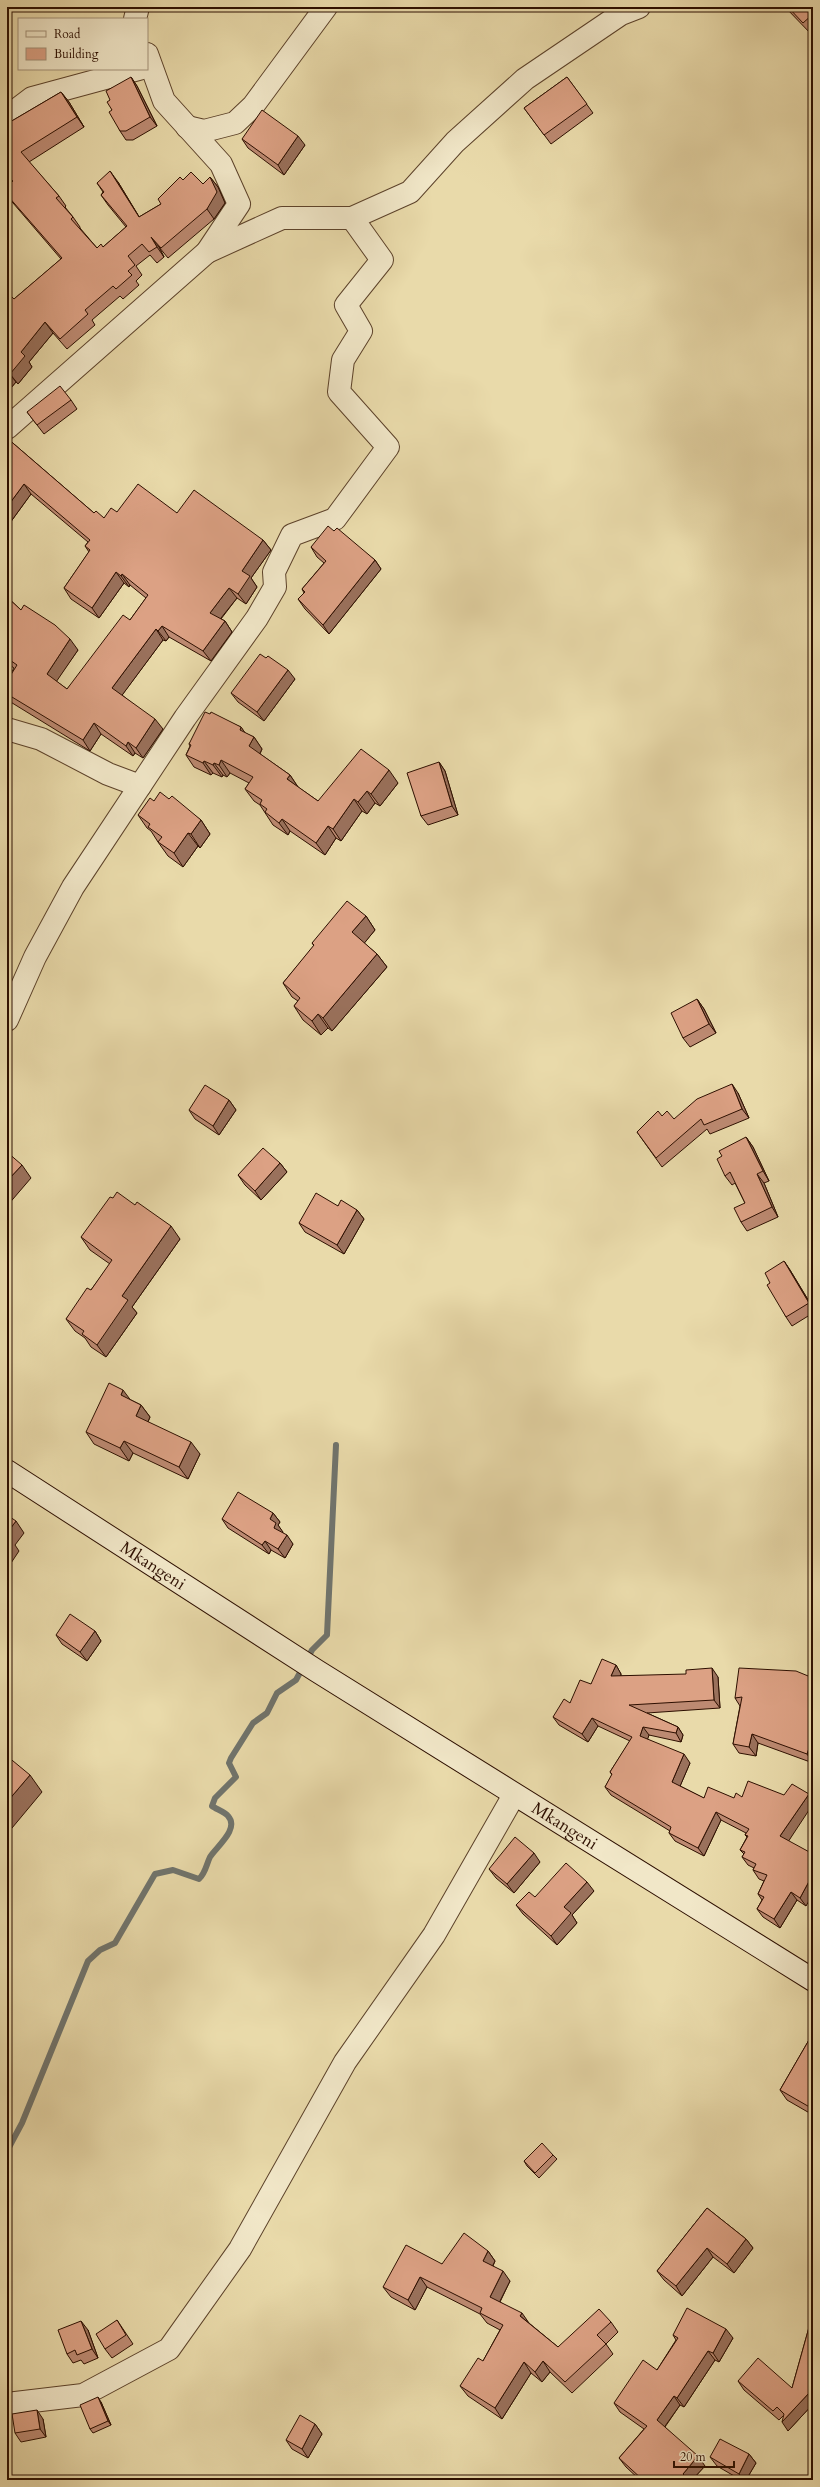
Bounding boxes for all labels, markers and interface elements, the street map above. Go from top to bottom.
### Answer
legend [18,18,148,70]
text: Road [54,26,81,42]
text: Building [54,46,99,62]
street label: Mkangeni [116,1536,191,1595]
street label: Mkangeni [527,1796,603,1855]
scale bar [674,2443,734,2469]
text: 20 m [680,2449,707,2465]

